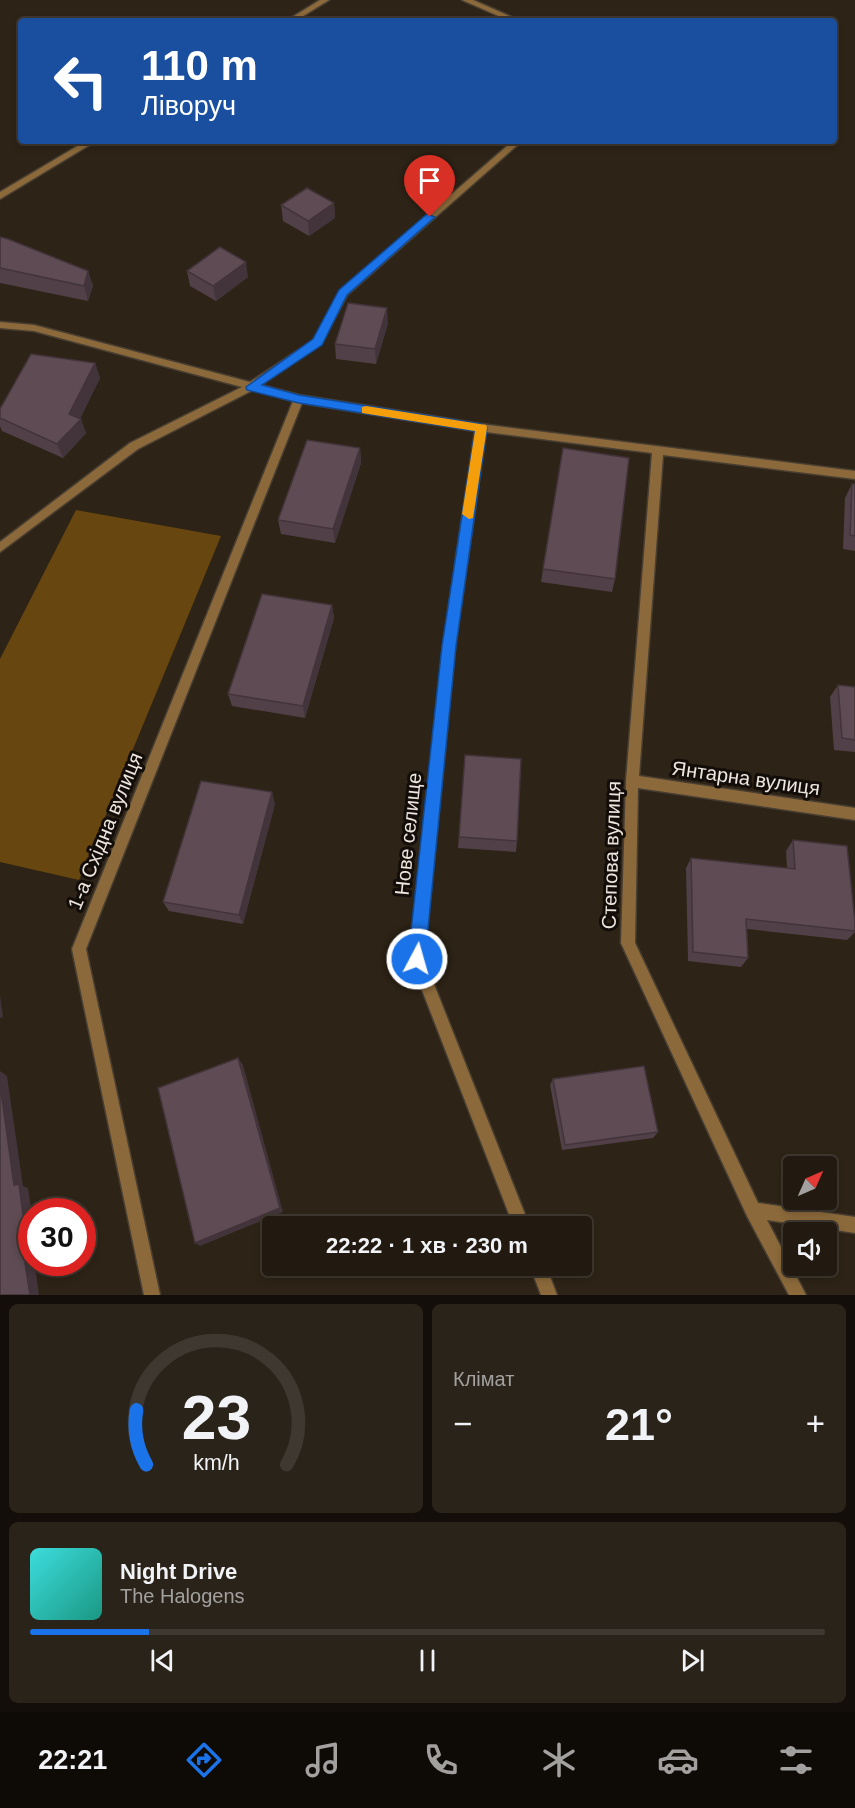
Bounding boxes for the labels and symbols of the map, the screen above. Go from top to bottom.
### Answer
pin [404,155,455,217]
street label: 1-а Східна вулиця [63,749,147,913]
street label: Янтарна вулиця [671,757,821,799]
street label: Нове селище [391,772,425,896]
street label: Степова вулиця [597,780,625,930]
position arrow [385,927,449,991]
north arrow [783,1156,837,1210]
speed limit sign: 30 [18,1198,96,1276]

